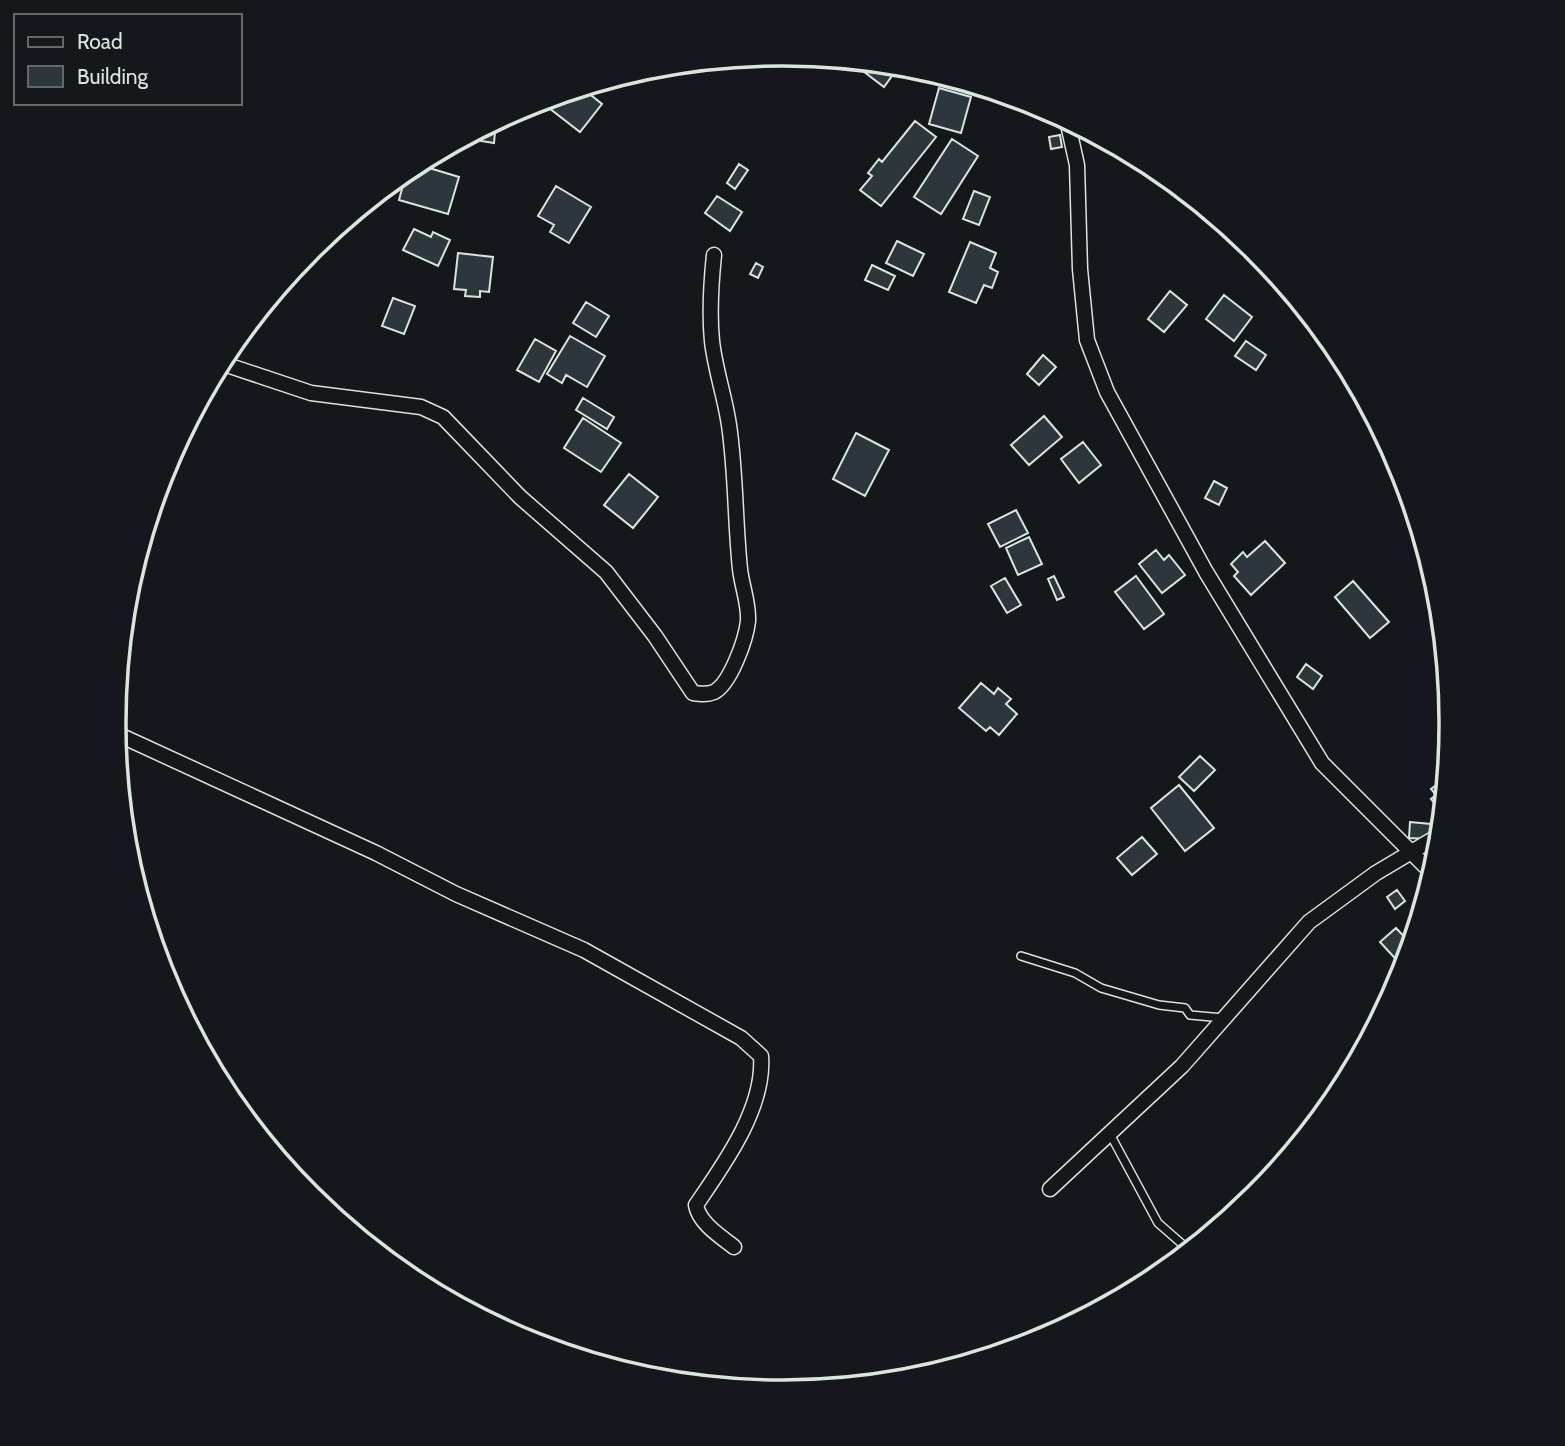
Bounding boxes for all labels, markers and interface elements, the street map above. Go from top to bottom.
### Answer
legend [14,14,242,105]
text: Road [77,29,123,54]
text: Building [77,64,149,89]

